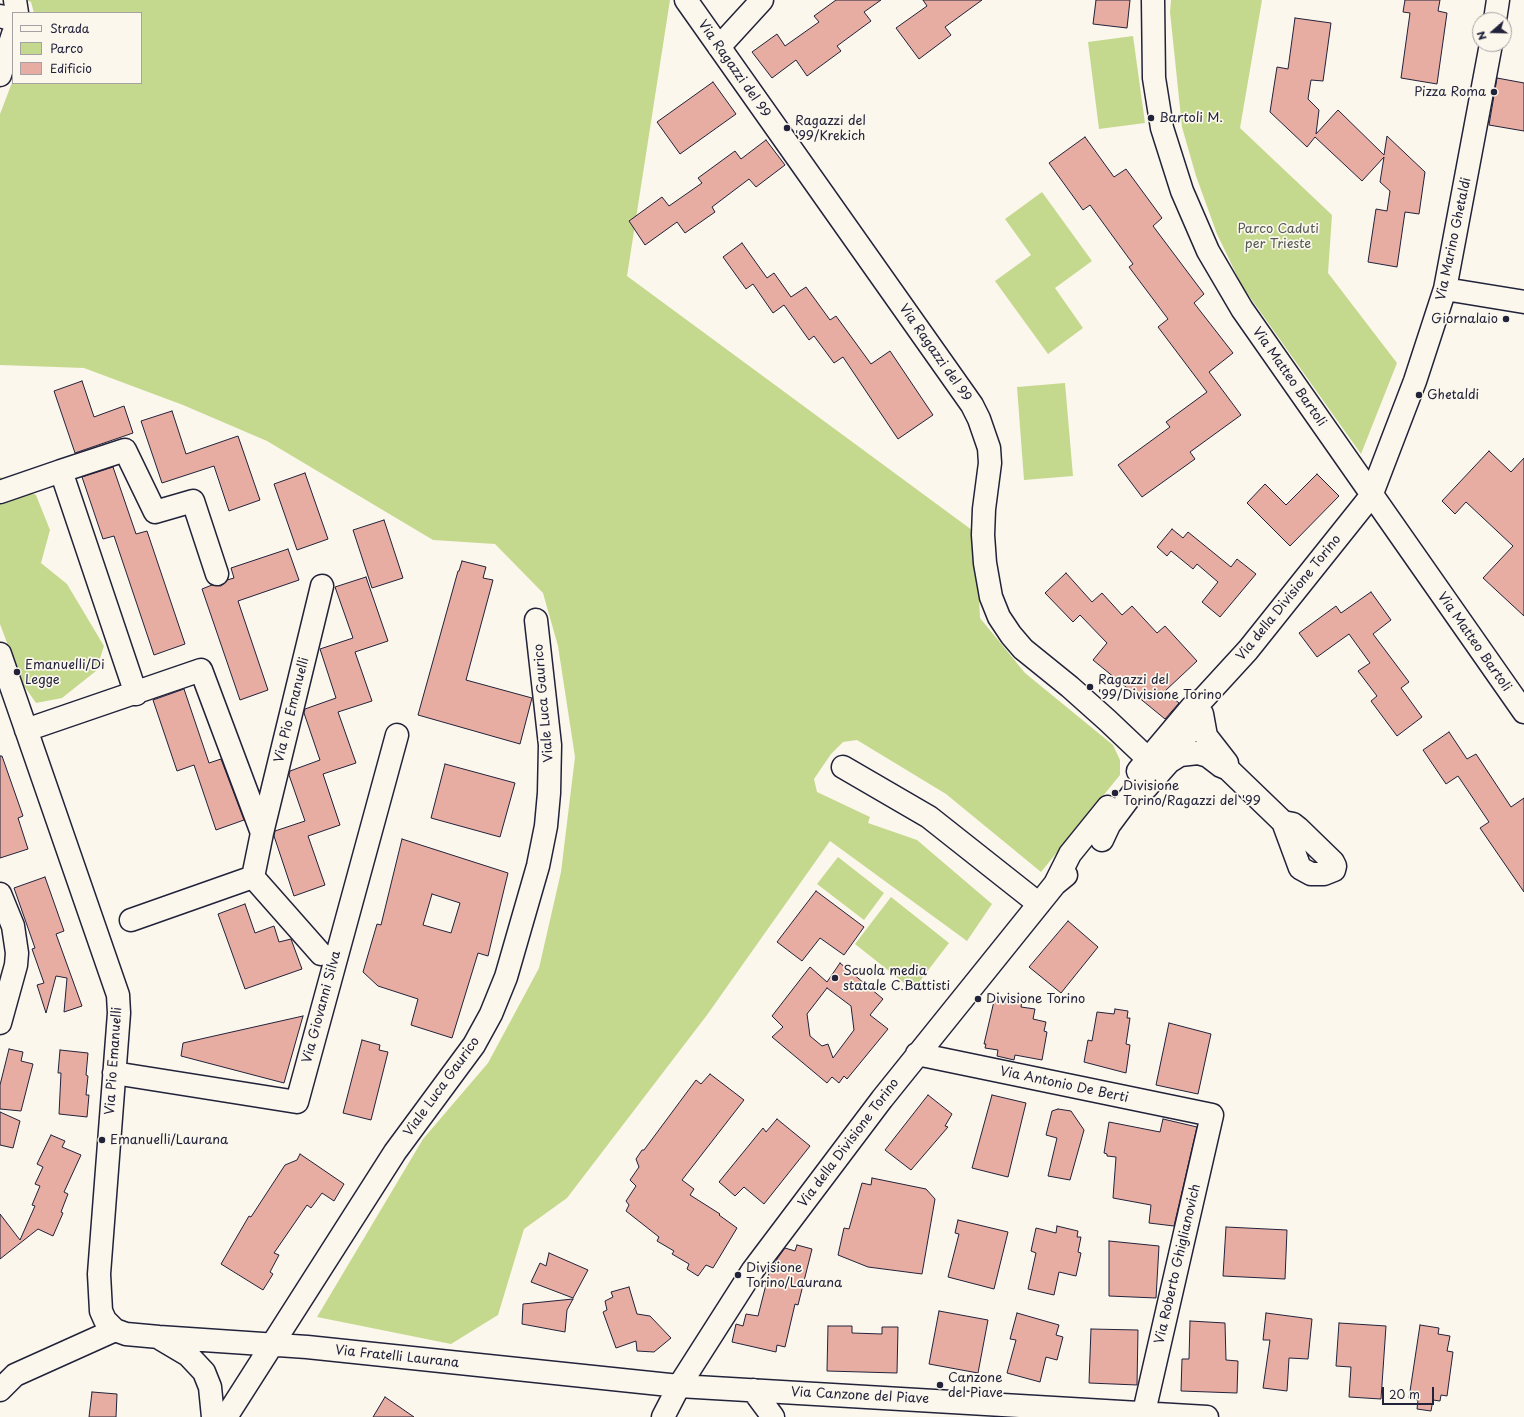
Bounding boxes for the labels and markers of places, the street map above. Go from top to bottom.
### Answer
place label: Pizza Roma [1414,84,1486,100]
marker: Pizza Roma [1489,87,1499,97]
place label: Bartoli M. [1159,110,1223,126]
place label: Ragazzi del '99/Krekich [795,113,866,144]
marker: Bartoli M. [1146,113,1156,123]
marker: Ragazzi del '99/Krekich [782,123,792,133]
place label: Giornalaio [1431,311,1498,327]
marker: Giornalaio [1501,314,1511,324]
place label: Ghetaldi [1427,387,1479,403]
marker: Ghetaldi [1414,390,1424,400]
place label: Emanuelli/Di Legge [25,657,105,688]
marker: Emanuelli/Di Legge [12,667,22,677]
place label: Ragazzi del '99/Divisione Torino [1098,672,1222,703]
marker: Ragazzi del '99/Divisione Torino [1085,682,1095,692]
place label: Divisione Torino/Ragazzi del '99 [1123,778,1261,809]
marker: Divisione Torino/Ragazzi del '99 [1110,788,1120,798]
place label: Scuola media statale C.Battisti [843,963,950,994]
marker: Scuola media statale C.Battisti [830,973,840,983]
place label: Divisione Torino [986,991,1085,1007]
marker: Divisione Torino [973,994,983,1004]
place label: Emanuelli/Laurana [110,1132,228,1148]
marker: Emanuelli/Laurana [97,1135,107,1145]
place label: Divisione Torino/Laurana [746,1260,842,1291]
marker: Divisione Torino/Laurana [733,1270,743,1280]
place label: Canzone del Piave [948,1370,1003,1401]
marker: Canzone del Piave [935,1380,945,1390]

